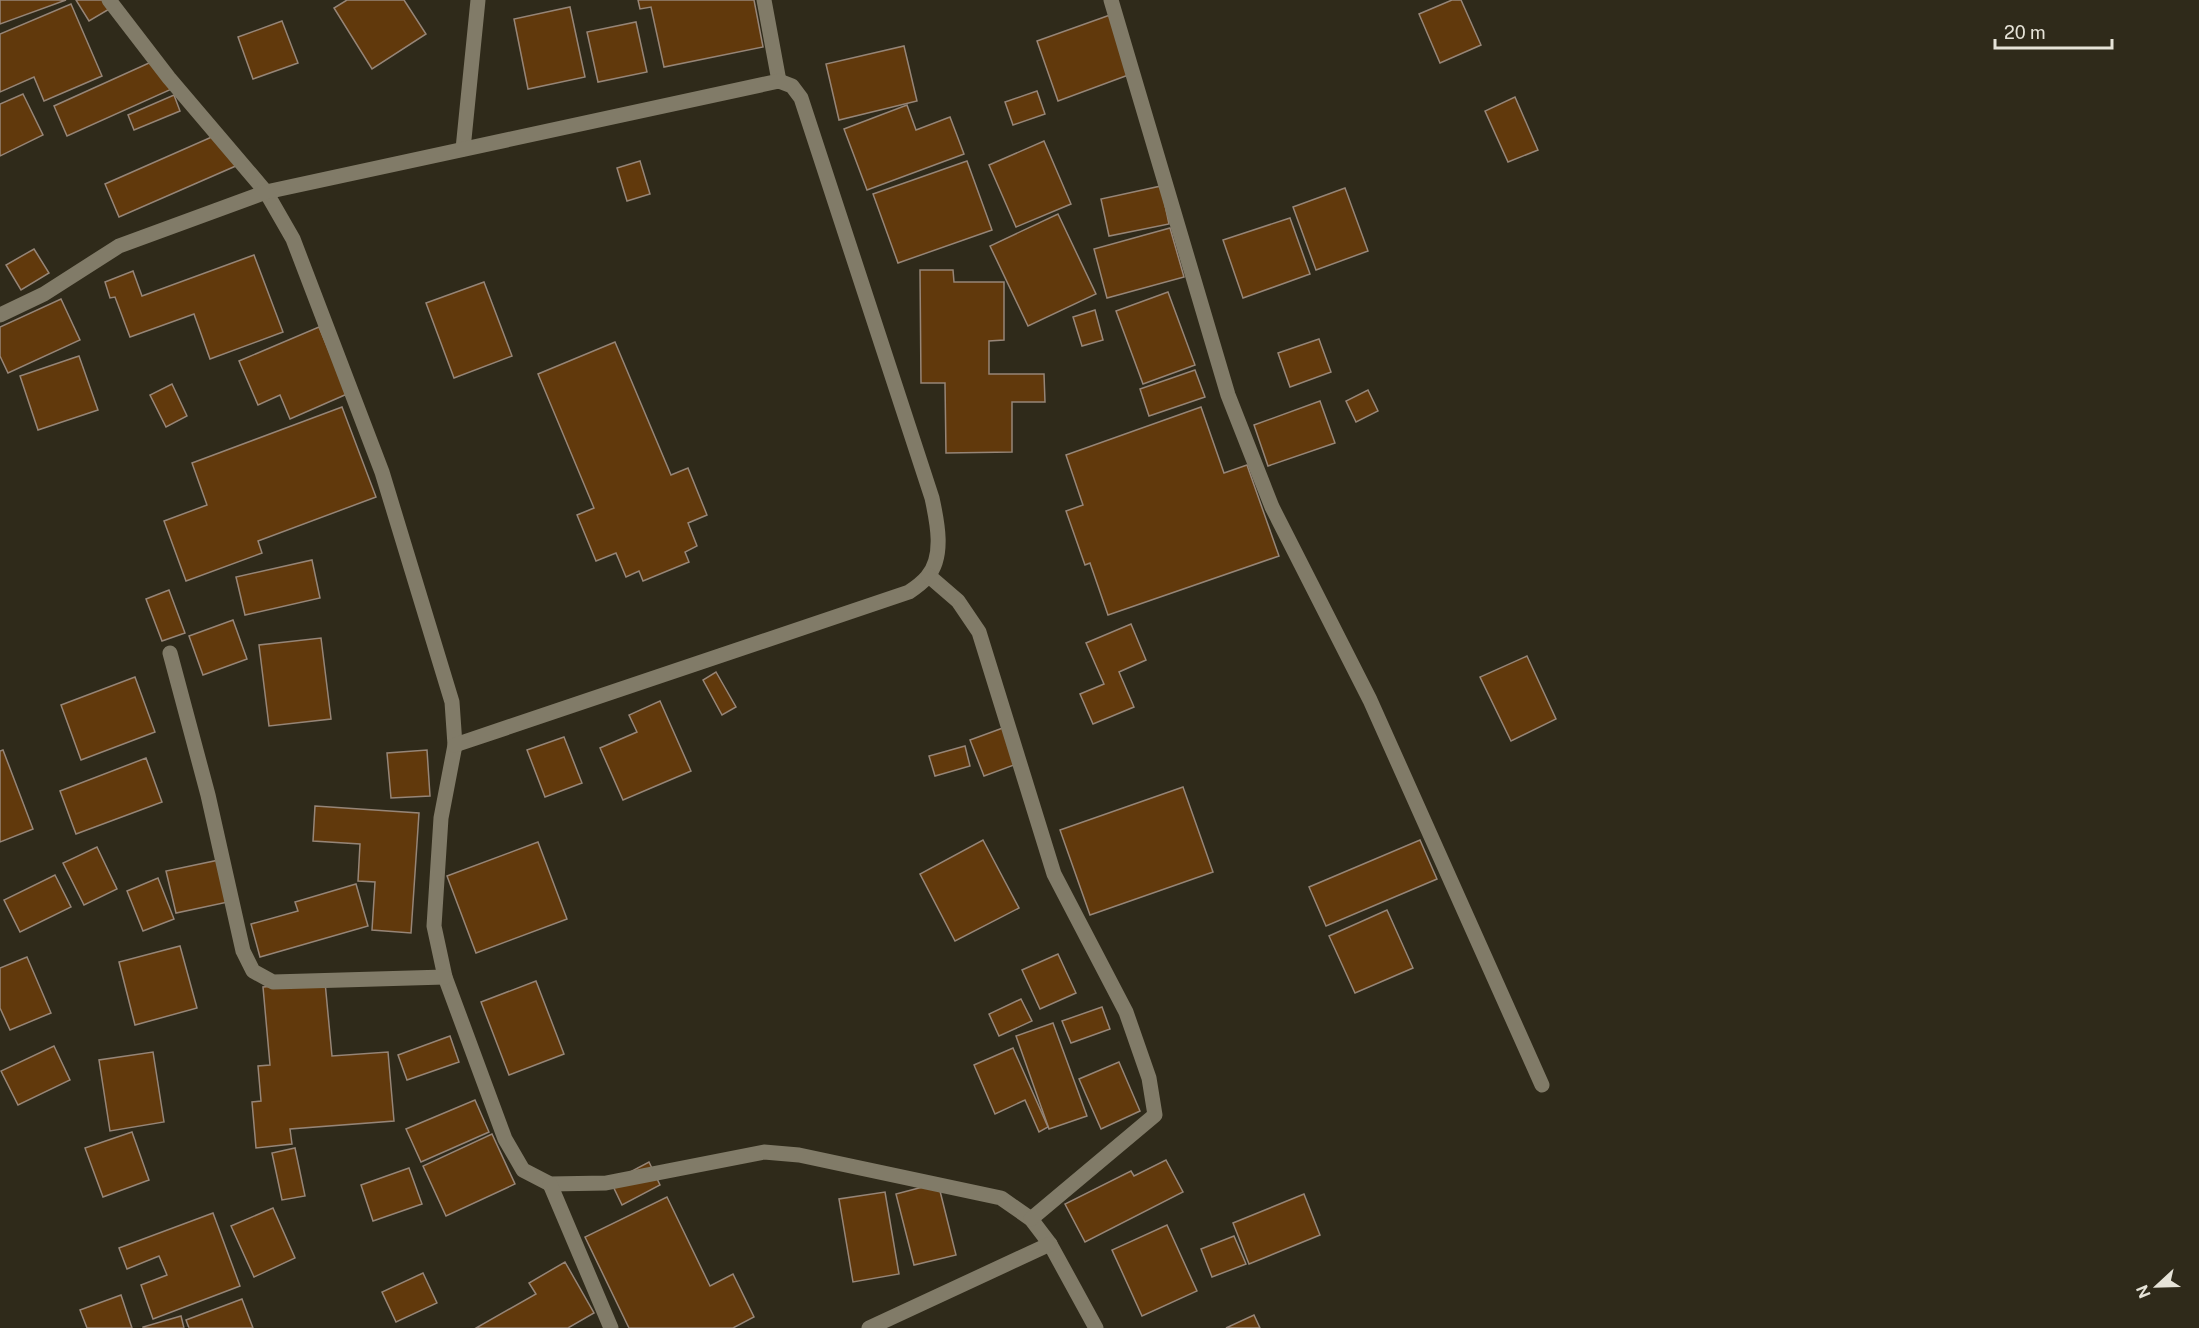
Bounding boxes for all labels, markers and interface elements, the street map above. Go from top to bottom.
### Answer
scale bar [1995,12,2112,50]
text: 20 m [2004,22,2046,43]
north arrow [2127,1256,2187,1316]
text: N [2132,1282,2155,1301]

